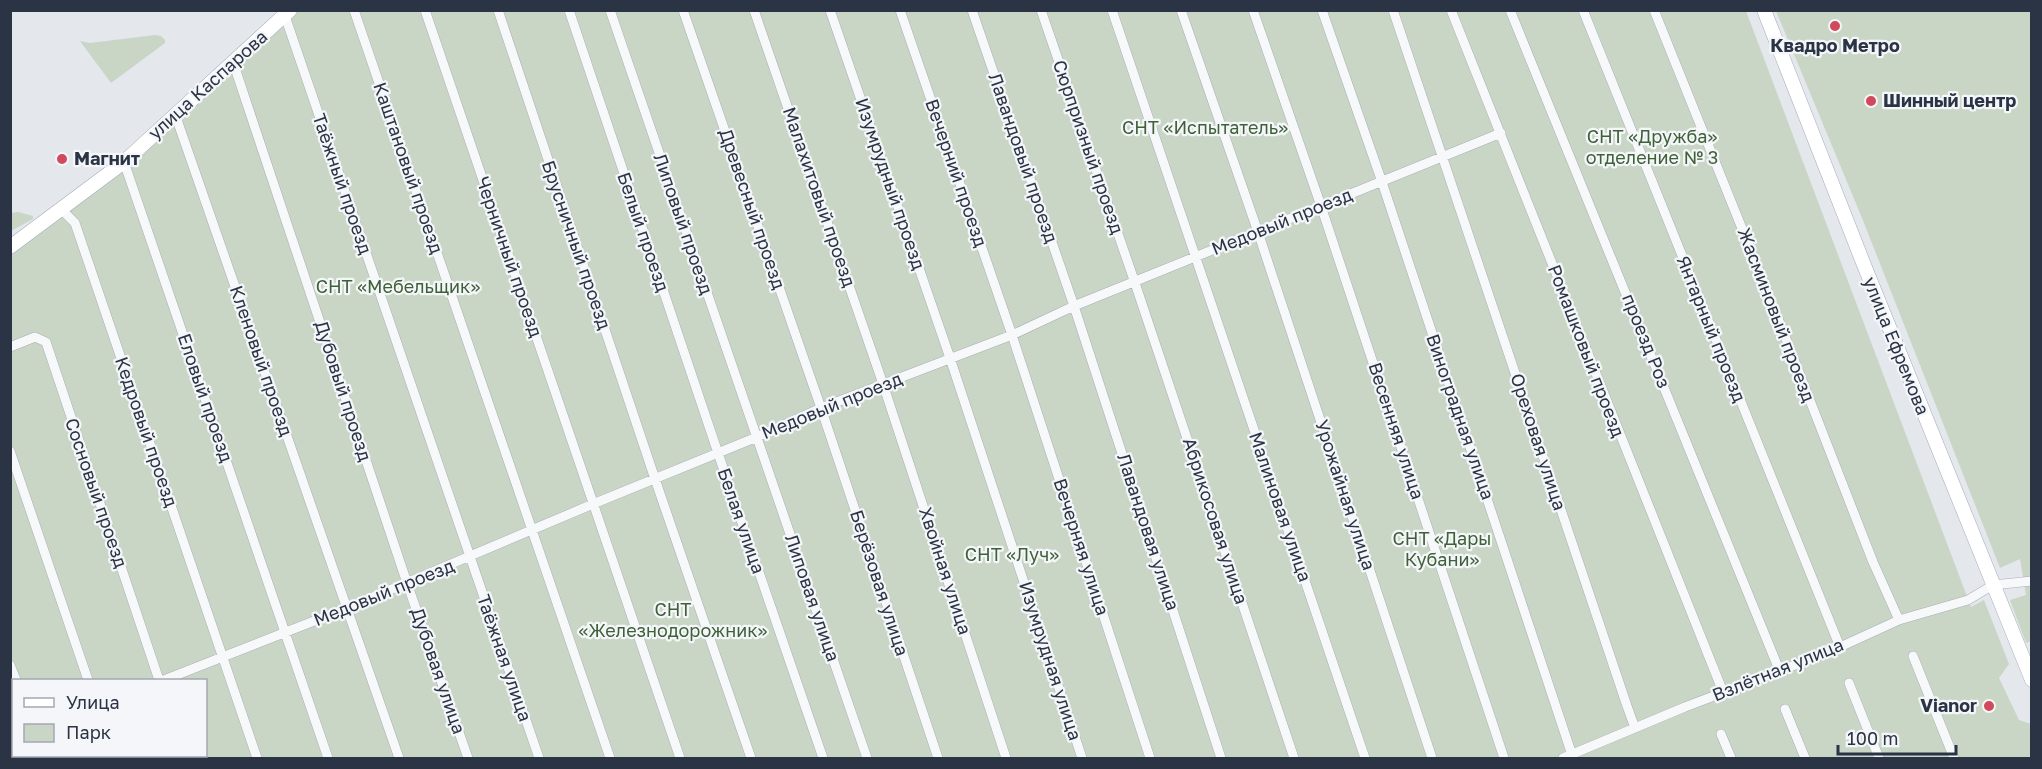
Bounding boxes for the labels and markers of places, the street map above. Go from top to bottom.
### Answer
marker: Квадро Метро [1828,19,1842,33]
place label: Квадро Метро [1770,34,1900,56]
place label: Шинный центр [1883,89,2016,111]
marker: Шинный центр [1864,94,1878,108]
place label: Магнит [74,147,140,169]
marker: Магнит [55,152,69,166]
place label: Vianor [1920,694,1977,716]
marker: Vianor [1982,699,1996,713]

